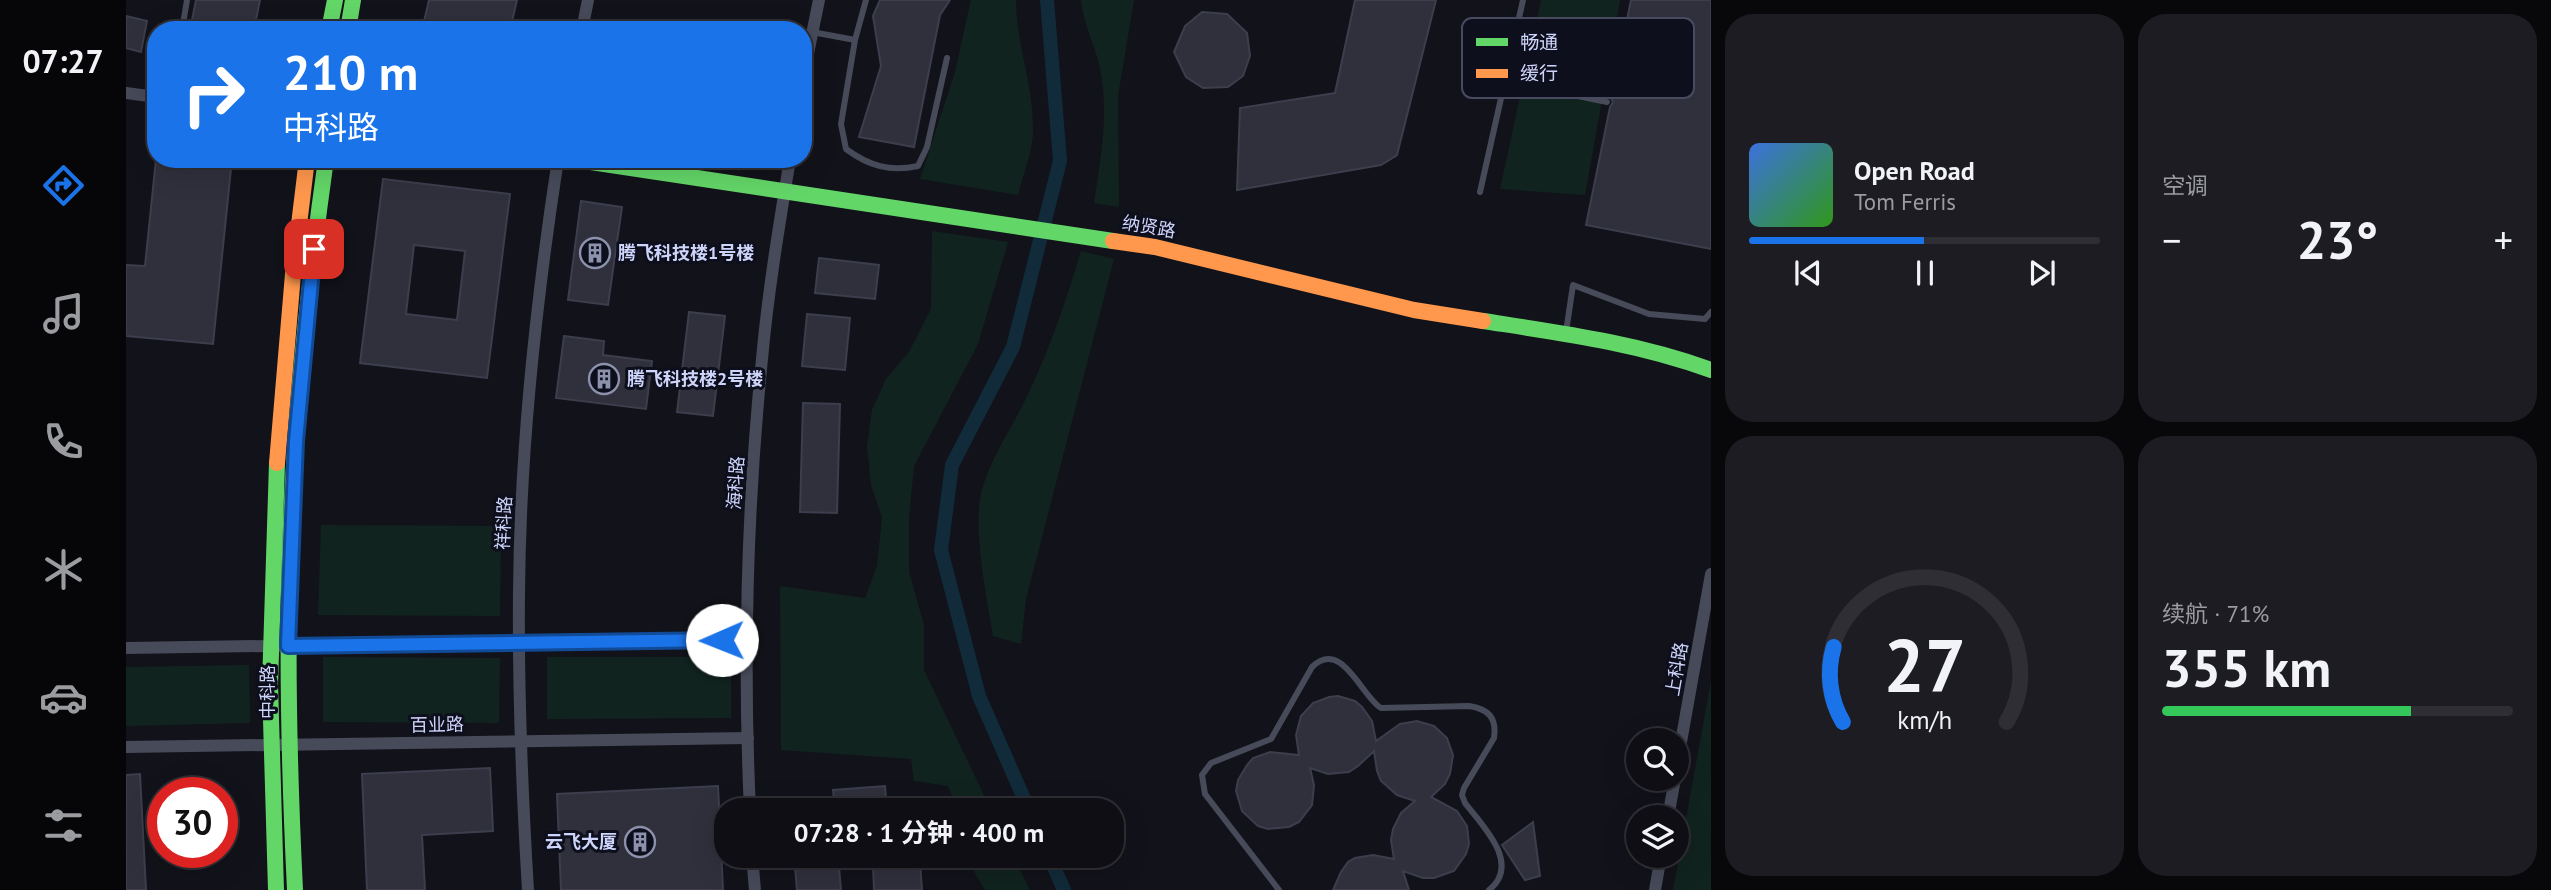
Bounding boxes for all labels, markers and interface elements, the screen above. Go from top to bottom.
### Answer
legend [1462,18,1694,98]
text: 畅通 [1520,30,1558,54]
text: 07:27 [22,40,104,82]
text: 210 m [283,40,418,104]
icon: right [168,49,259,140]
text: 缓行 [1520,61,1558,85]
text: 中科路 [283,106,379,148]
text: Open Road [1854,154,1975,187]
icon: directions [39,161,88,210]
text: 空调 [2162,171,2208,200]
text: Tom Ferris [1854,187,1956,216]
text: 23° [2297,206,2378,273]
street label: 纳贤路 [1121,210,1178,243]
text: − [2162,215,2181,264]
text: + [2494,215,2513,264]
pin [284,219,344,279]
icon: arrive [295,230,333,268]
building icon: 腾飞科技楼1号楼 [578,236,612,270]
place label: 腾飞科技楼1号楼 [618,241,754,264]
icon: previous [1789,254,1827,292]
icon: pause [1906,254,1944,292]
icon: next [2023,254,2061,292]
icon: music [39,289,88,338]
building icon: 腾飞科技楼2号楼 [587,362,621,396]
place label: 腾飞科技楼2号楼 [627,367,763,390]
icon: phone [39,417,88,466]
street label: 海科路 [722,455,749,511]
street label: 祥科路 [491,495,516,551]
icon: climate [39,545,88,594]
text: 续航 · 71% [2162,599,2269,628]
position arrow [685,603,759,677]
text: 27 [1883,618,1966,712]
text: 355 km [2162,634,2331,701]
street label: 上科路 [1660,640,1693,697]
street label: 中科路 [256,665,279,719]
icon: car [39,673,88,722]
text: km/h [1897,704,1952,736]
street label: 百业路 [410,713,464,736]
map controls [1626,728,1689,868]
button: search [1626,728,1689,791]
speed limit sign: 30 [147,777,238,868]
icon: filters [39,801,88,850]
button: layers [1626,805,1689,868]
text: 07:28 · 1 分钟 · 400 m [794,816,1044,849]
building icon: 云飞大厦 [623,825,657,859]
place label: 云飞大厦 [545,830,617,853]

